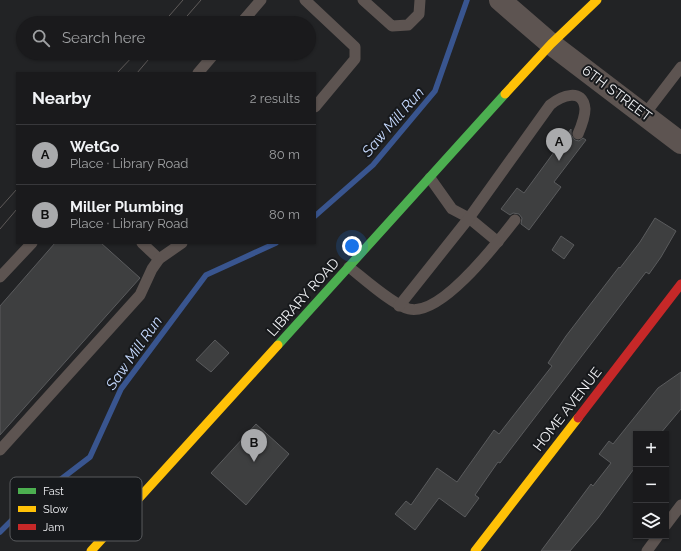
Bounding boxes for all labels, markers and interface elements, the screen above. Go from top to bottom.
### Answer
search box [16,16,316,60]
icon: search [30,27,52,49]
text: Search here [62,29,145,47]
street label: 6TH STREET [579,62,655,125]
water label: Saw Mill Run [357,84,428,161]
text: Nearby [32,88,91,108]
text: 2 results [250,91,300,106]
pin: A [546,128,572,161]
text: WetGo [70,138,119,156]
text: A [41,147,49,162]
text: 80 m [269,147,300,162]
text: Place · Library Road [70,156,188,171]
text: Miller Plumbing [70,198,184,216]
text: B [41,207,49,222]
text: 80 m [269,207,300,222]
text: Place · Library Road [70,216,188,231]
your location [342,236,362,256]
street label: LIBRARY ROAD [264,255,342,339]
water label: Saw Mill Run [101,313,166,394]
street label: HOME AVENUE [529,364,605,454]
pin: B [241,429,267,462]
map controls [633,431,669,539]
button: + [633,431,669,467]
button: − [633,467,669,503]
legend [10,477,142,541]
text: Fast [43,485,64,498]
text: Slow [43,503,68,516]
button: layers [633,503,669,539]
text: Jam [43,521,64,534]

